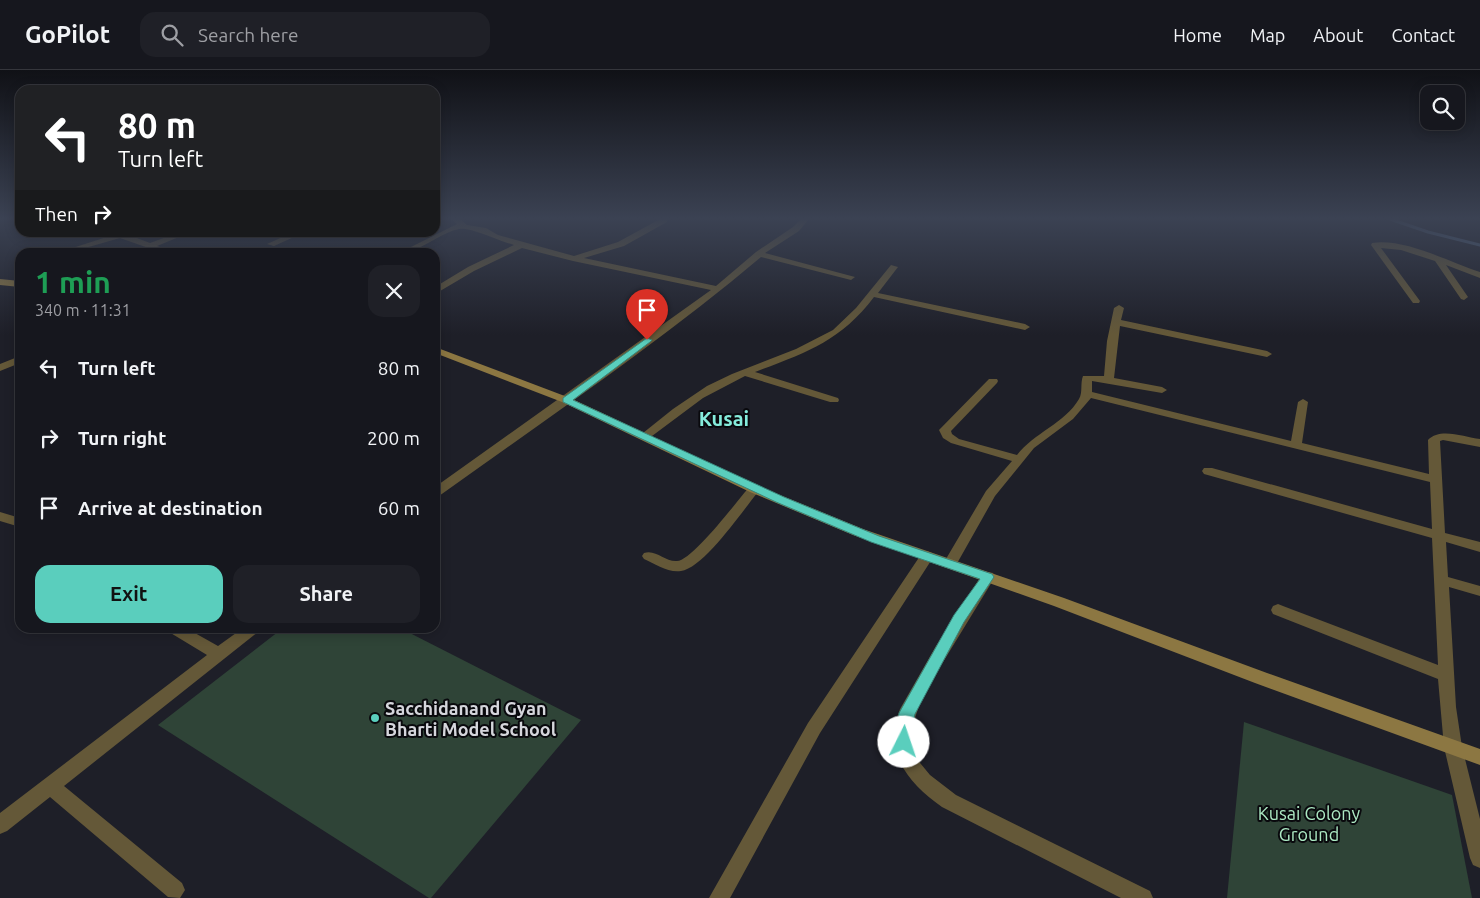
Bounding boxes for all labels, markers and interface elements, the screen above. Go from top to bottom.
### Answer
search box [140,12,490,57]
text: GoPilot [25,21,110,48]
icon: search [158,21,186,49]
text: Search here [198,24,298,46]
text: Home [1173,25,1222,45]
text: Map [1250,25,1285,45]
text: About [1313,25,1363,45]
text: Contact [1391,25,1455,45]
map controls [1420,85,1465,130]
button: search [1420,85,1465,130]
icon: left [35,105,100,170]
text: 80 m [118,105,196,145]
text: Turn left [118,146,203,171]
icon: right [88,200,116,228]
text: Then [35,203,78,225]
text: 1 min [35,265,111,299]
button: close [368,265,420,317]
pin [626,289,668,340]
icon: arrive [633,296,661,324]
text: 340 m · 11:31 [35,301,131,319]
icon: left [35,354,63,382]
text: Turn left [78,357,156,379]
text: 80 m [378,357,420,379]
district label: Kusai [699,407,749,430]
icon: right [35,424,63,452]
text: Turn right [78,427,166,449]
text: 200 m [367,427,420,449]
icon: arrive [35,494,63,522]
text: Arrive at destination [78,497,263,519]
text: 60 m [378,497,420,519]
button: Exit [35,565,223,623]
button: Share [233,565,420,623]
place label: Sacchidanand Gyan Bharti Model School [385,698,557,739]
marker: Sacchidanand Gyan Bharti Model School [369,712,381,724]
position arrow [877,715,929,767]
park label: Kusai Colony Ground [1258,803,1360,844]

